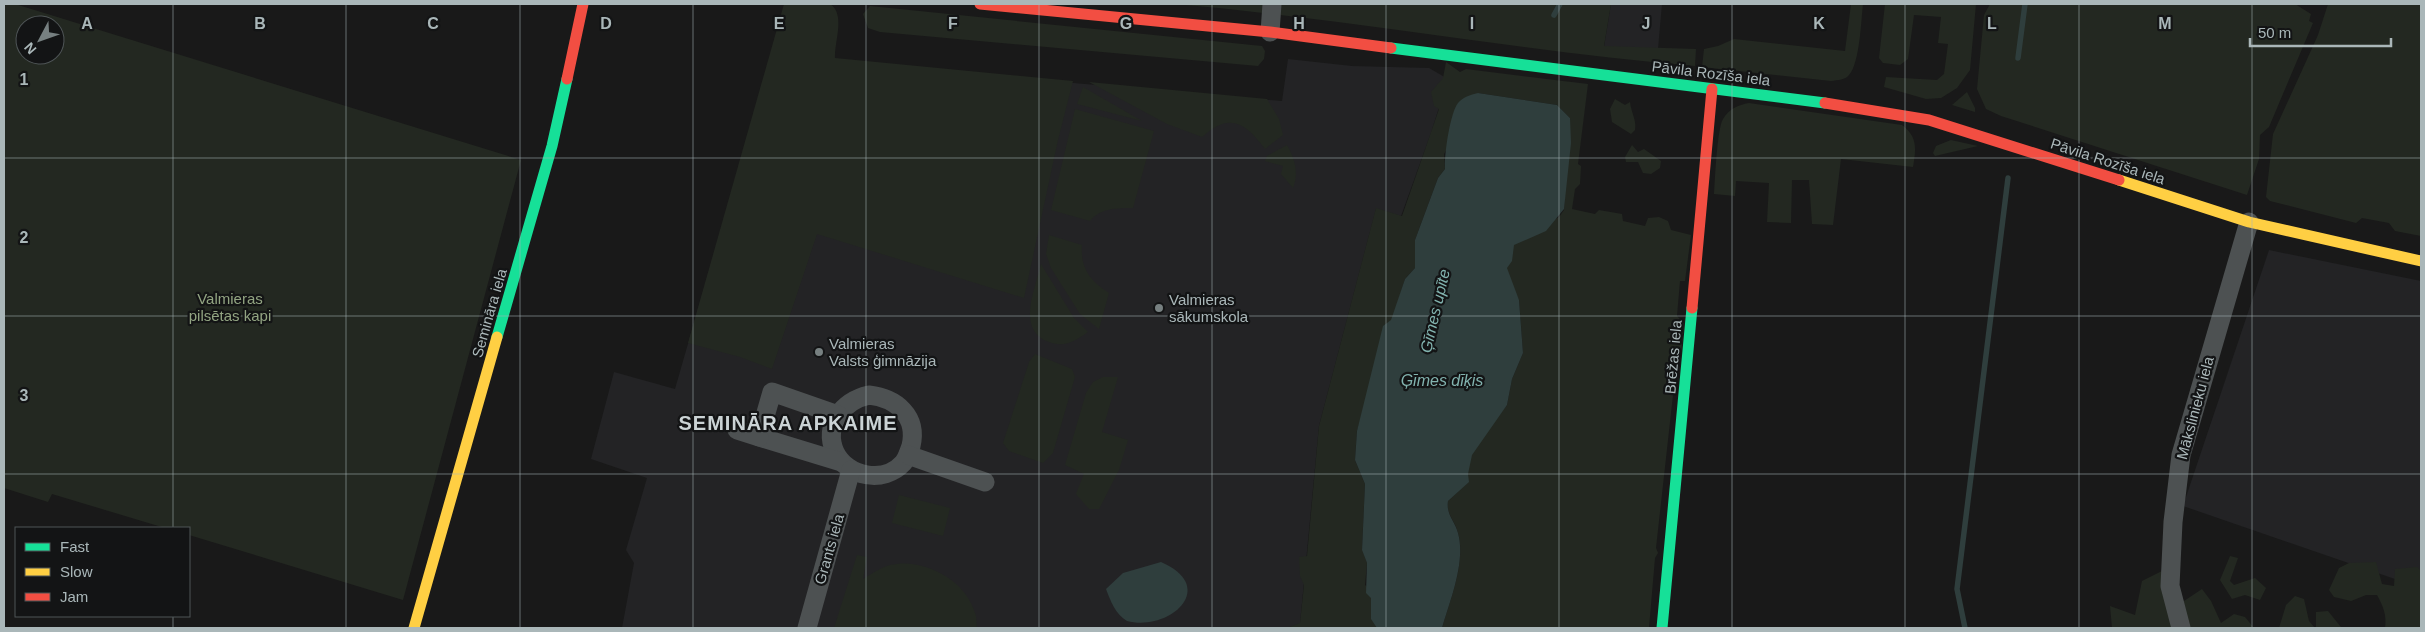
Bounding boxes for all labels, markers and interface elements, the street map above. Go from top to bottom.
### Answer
north arrow [15,15,65,65]
text: A [81,15,93,32]
text: B [254,15,266,32]
text: C [427,15,439,32]
text: D [600,15,612,32]
text: E [774,15,785,32]
text: F [948,15,958,32]
text: G [1120,15,1132,32]
text: H [1293,15,1305,32]
text: I [1470,15,1474,32]
text: J [1642,15,1650,32]
text: K [1813,15,1825,32]
text: L [1987,15,1997,32]
text: M [2158,15,2172,32]
scale bar [2250,15,2391,47]
text: 50 m [2258,24,2291,41]
text: N [21,39,40,58]
street label: Pāvila Rozīša iela [1651,57,1772,89]
text: 1 [20,71,29,88]
street label: Pāvila Rozīša iela [2049,134,2168,188]
text: 2 [20,229,29,246]
street label: Semināra iela [468,266,510,359]
water label: Ģīmes upīte [1417,267,1453,355]
park label: Valmieras pilsētas kapi [189,290,271,324]
place label: Valmieras sākumskola [1169,291,1249,325]
marker: Valmieras sākumskola [1153,302,1165,314]
street label: Brēžas iela [1661,319,1685,395]
place label: Valmieras Valsts ģimnāzija [829,335,937,369]
marker: Valmieras Valsts ģimnāzija [813,346,825,358]
street label: Mākslinieku iela [2173,354,2217,461]
water label: Ģīmes dīķis [1401,372,1483,389]
text: 3 [20,387,29,404]
district label: SEMINĀRA APKAIME [679,412,897,434]
street label: Grants iela [811,511,847,586]
legend [15,527,190,617]
text: Fast [60,538,90,555]
text: Slow [60,563,93,580]
text: Jam [60,588,88,605]

